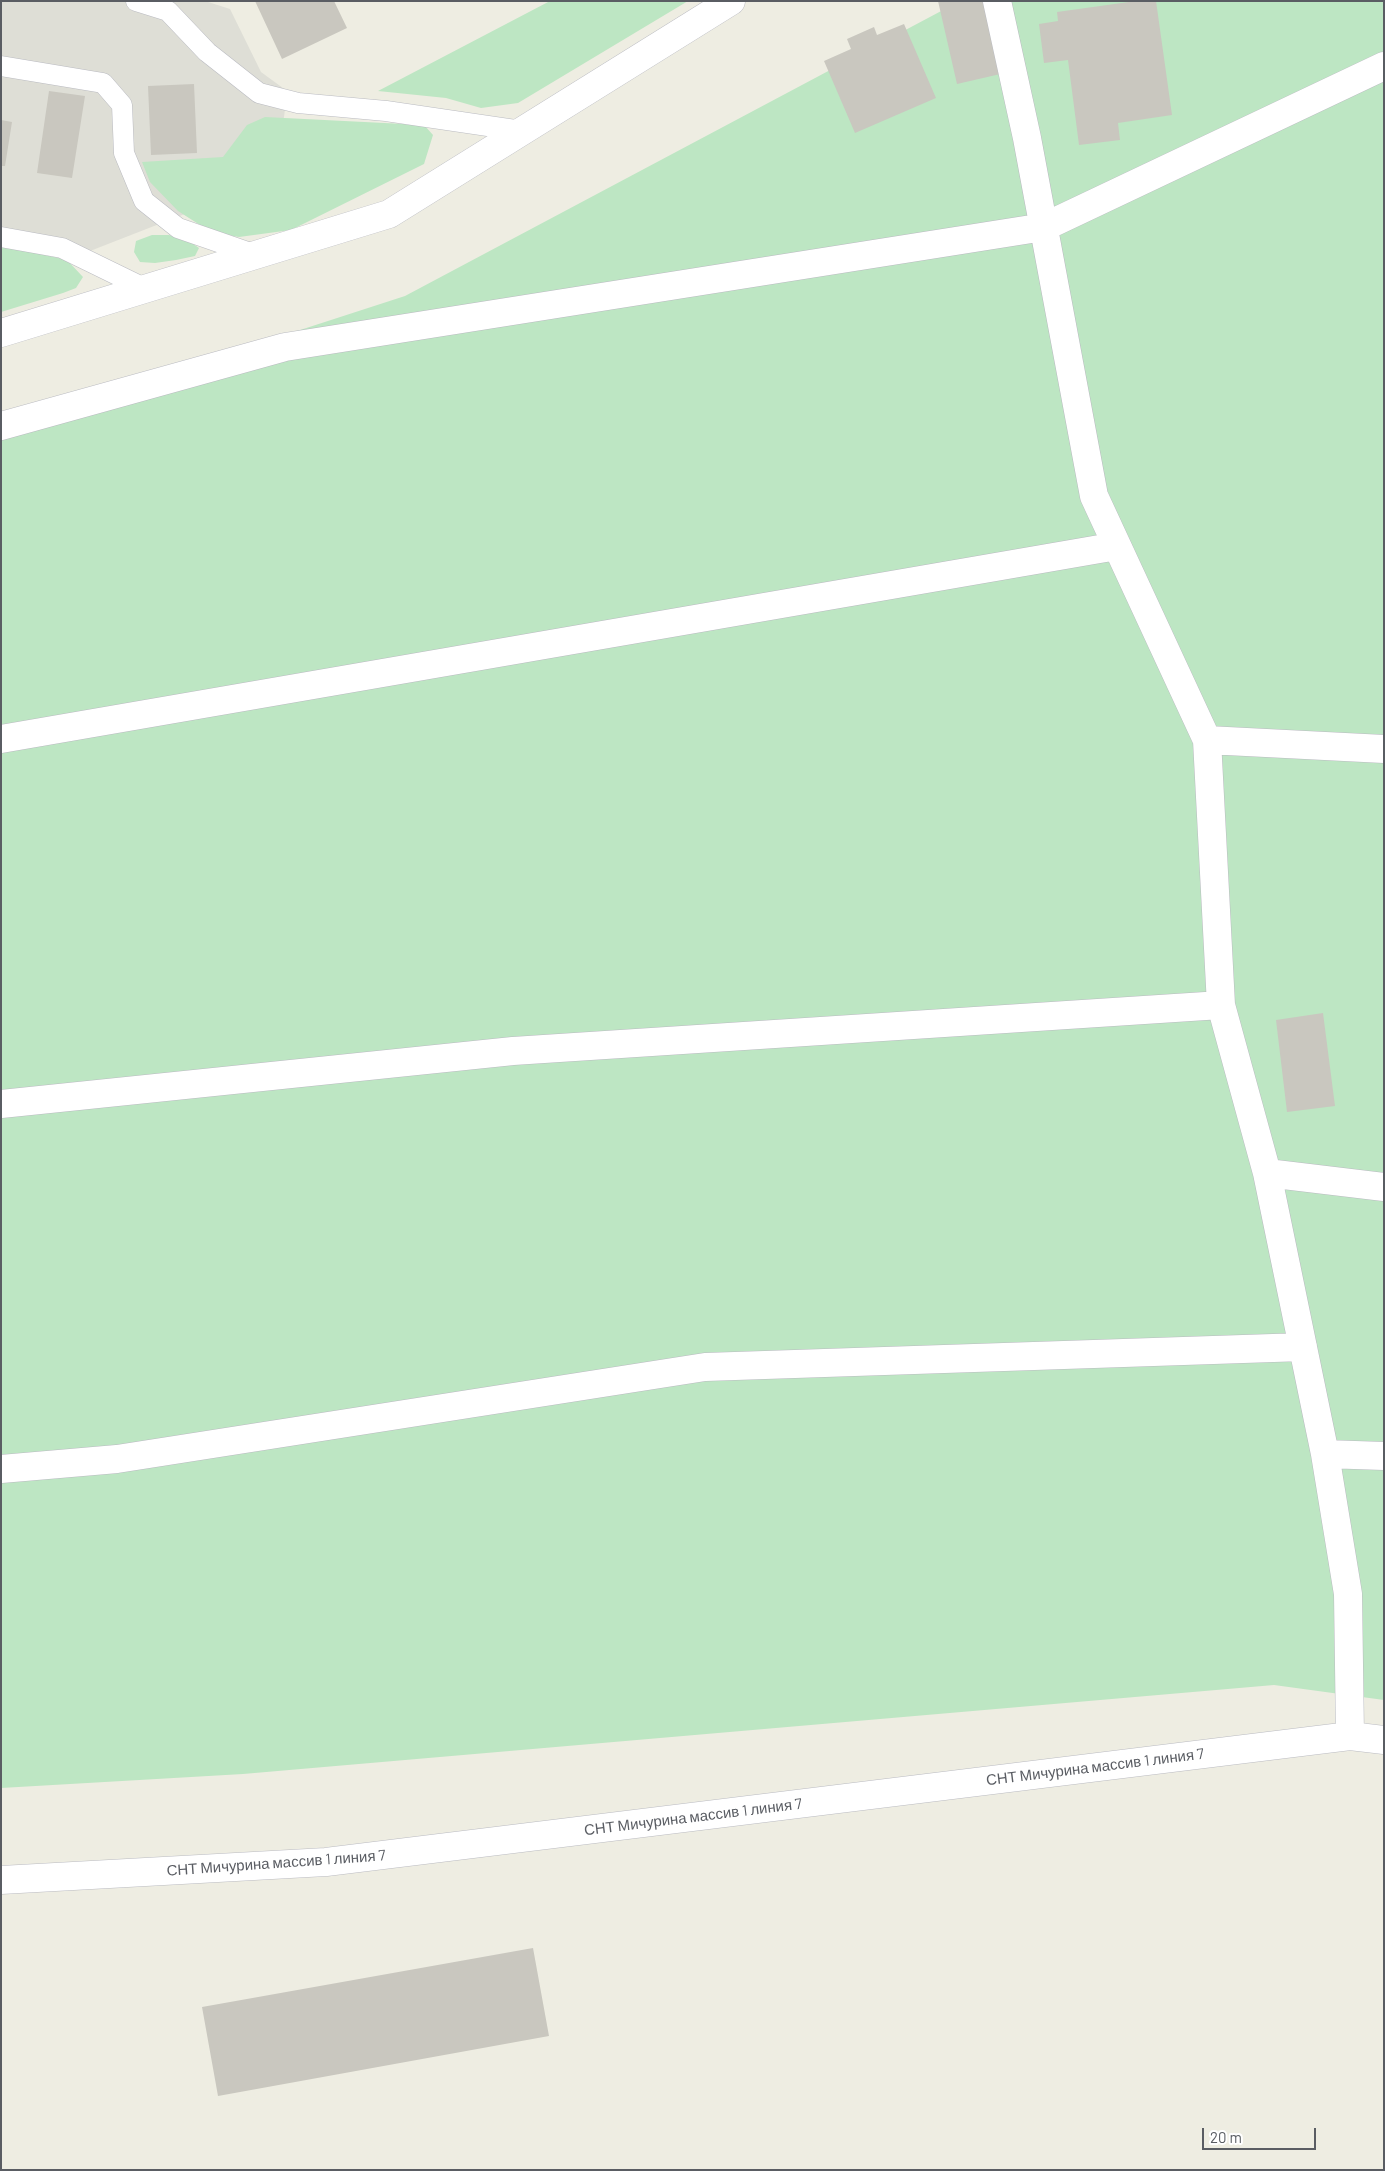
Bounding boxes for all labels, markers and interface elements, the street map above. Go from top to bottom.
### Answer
street label: СНТ Мичурина массив 1 линия 7 [985,1745,1205,1789]
street label: СНТ Мичурина массив 1 линия 7 [583,1795,803,1839]
street label: СНТ Мичурина массив 1 линия 7 [166,1846,386,1880]
scale bar [1205,2118,1319,2150]
text: 20 m [1210,2128,1242,2146]

